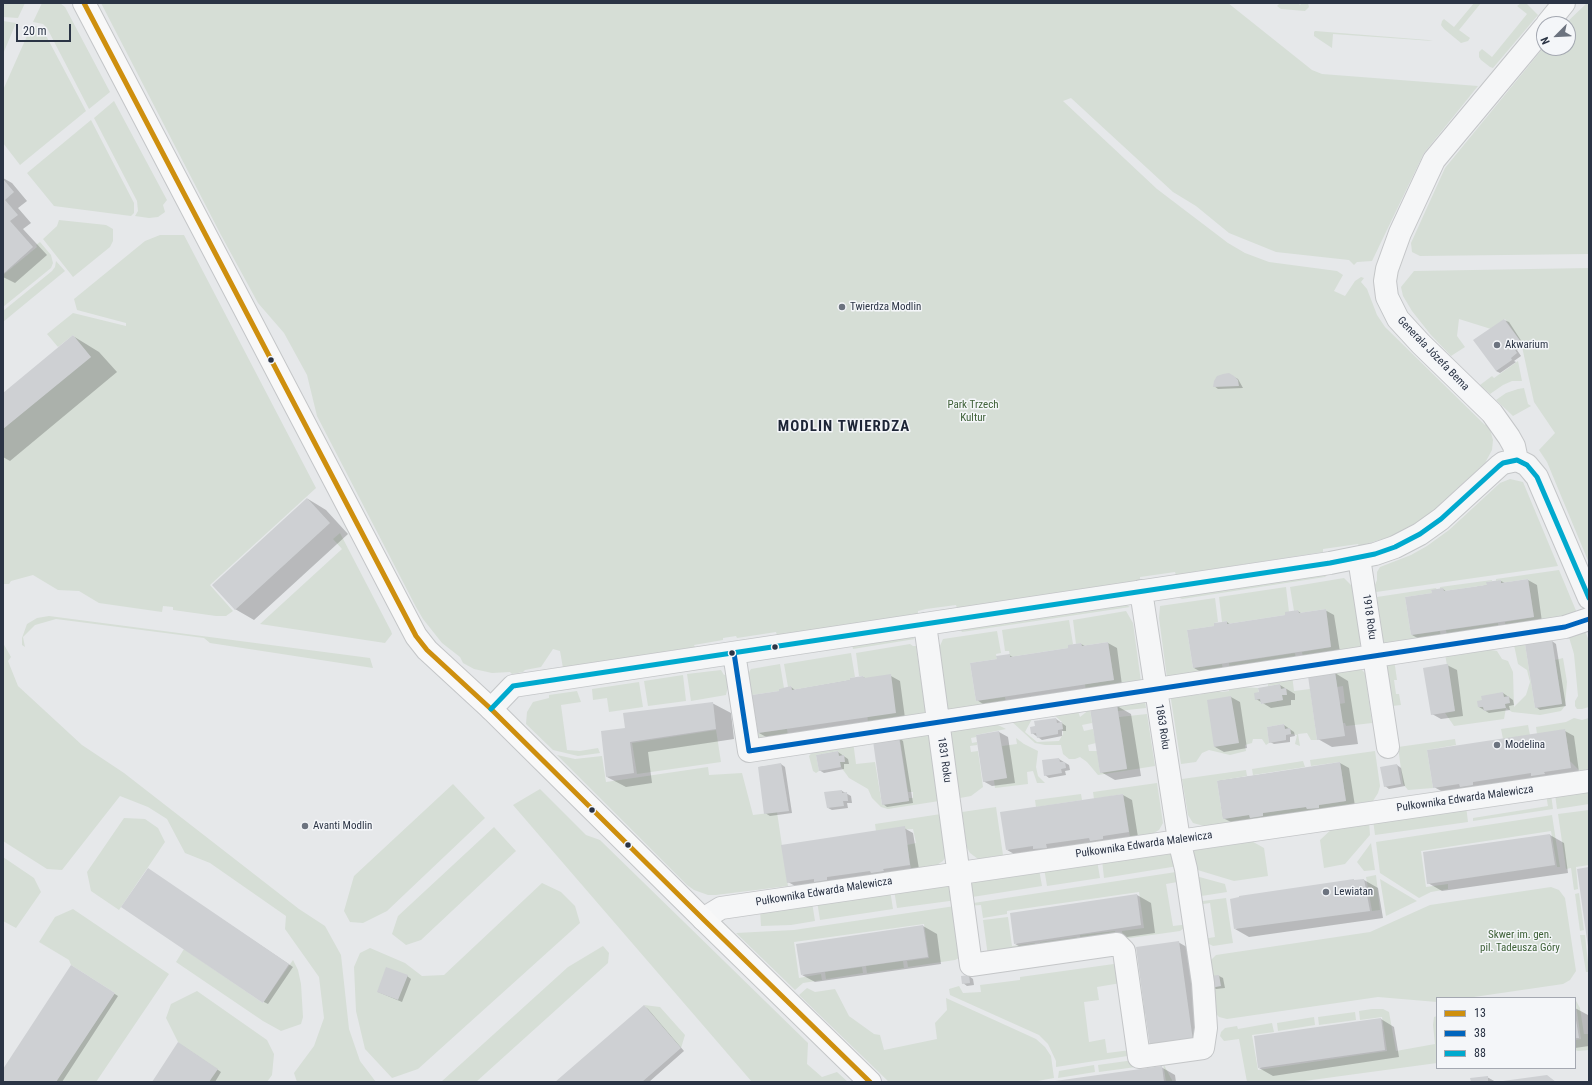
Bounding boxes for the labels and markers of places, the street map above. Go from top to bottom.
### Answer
place label: Twierdza Modlin [850,300,921,314]
marker: Twierdza Modlin [837,302,847,312]
place label: Akwarium [1505,338,1548,352]
marker: Akwarium [1492,340,1502,350]
unlabelled marker [266,355,276,365]
unlabelled marker [770,642,780,652]
unlabelled marker [727,648,737,658]
place label: Modelina [1505,738,1545,752]
marker: Modelina [1492,740,1502,750]
unlabelled marker [587,805,597,815]
place label: Avanti Modlin [313,819,372,833]
marker: Avanti Modlin [300,821,310,831]
unlabelled marker [623,840,633,850]
place label: Lewiatan [1334,885,1373,899]
marker: Lewiatan [1321,887,1331,897]

